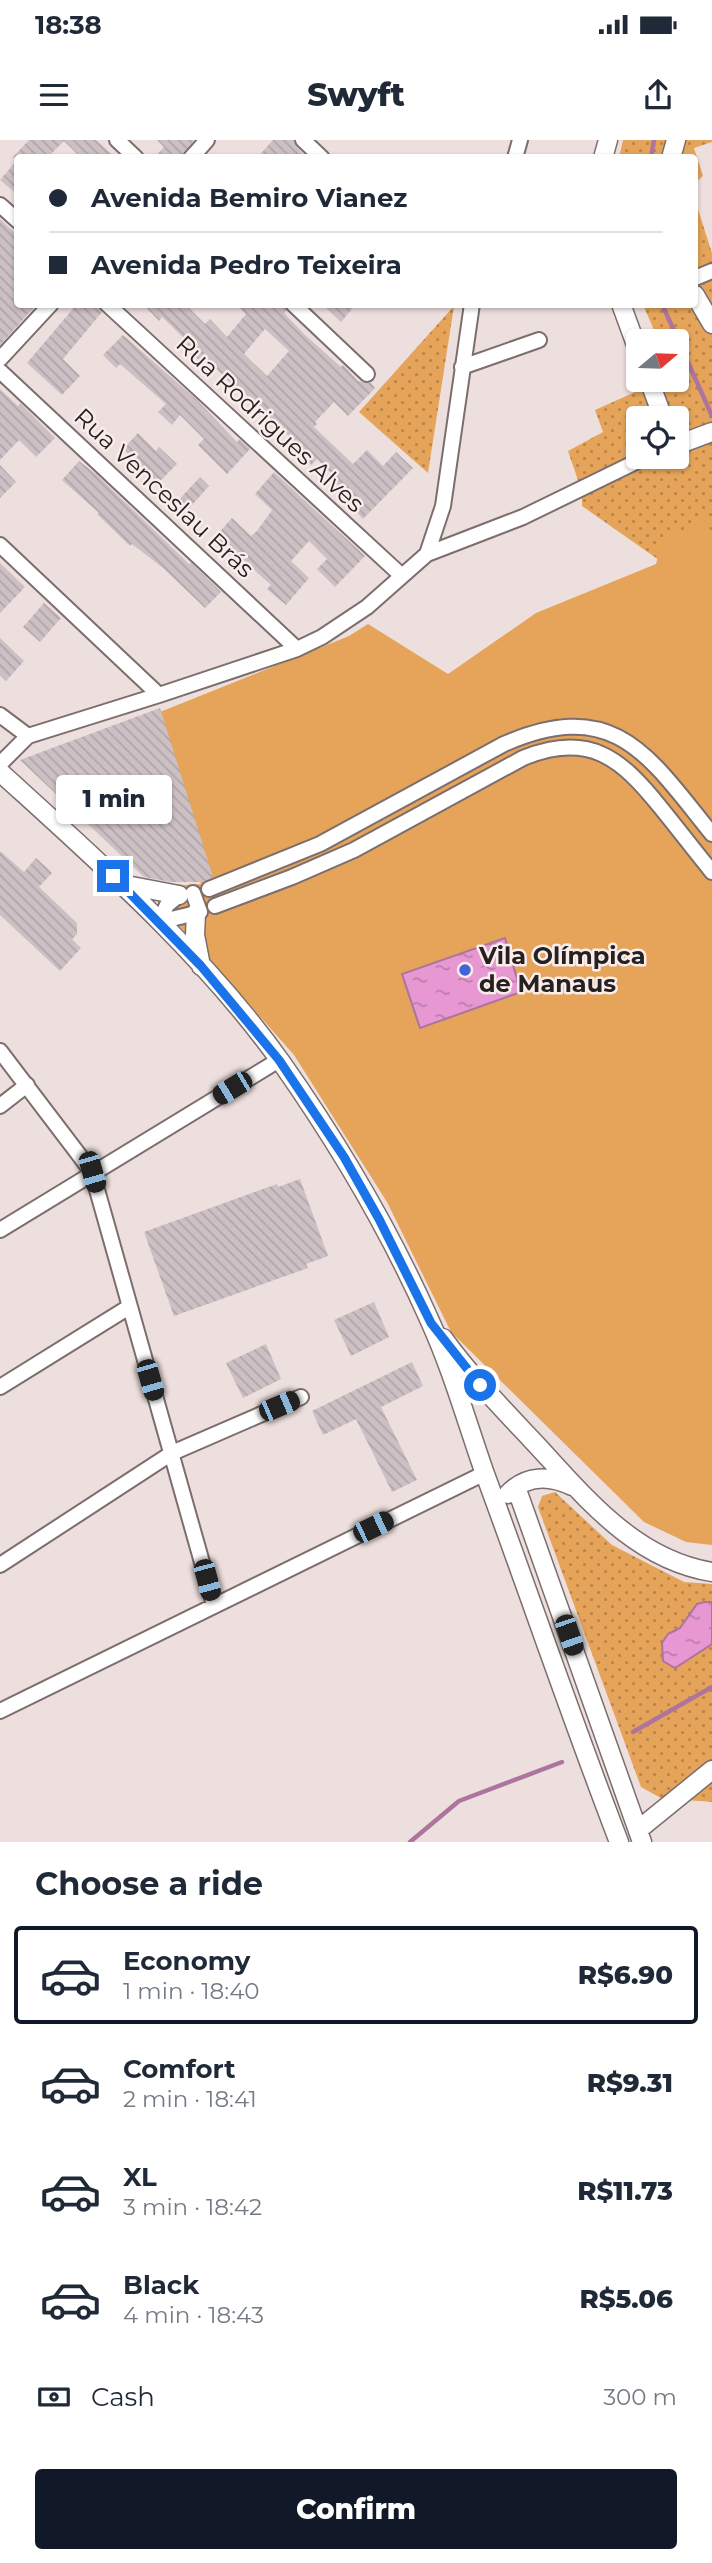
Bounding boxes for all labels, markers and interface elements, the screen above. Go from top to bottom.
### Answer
text: 18:38 [35,9,102,41]
text: Swyft [307,75,405,114]
icon: menu [35,76,73,114]
icon: share [639,76,677,114]
text: Avenida Bemiro Vianez [91,182,407,214]
text: Avenida Pedro Teixeira [91,249,402,281]
street label: Rua Rodrigues Alves [170,329,370,518]
north arrow [626,329,690,392]
map controls [626,329,689,469]
street label: Rua Venceslau Brás [68,402,260,583]
button: locate [626,406,689,469]
callout: 1 min [55,774,171,824]
text: 1 min [82,785,146,813]
route end [97,860,129,892]
place label: Vila Olímpica de Manaus [478,941,645,998]
marker: Vila Olímpica de Manaus [457,962,473,978]
car [209,1068,256,1108]
car [77,1149,108,1195]
car [135,1357,166,1403]
route start [464,1369,496,1401]
car [256,1388,303,1424]
car [350,1508,397,1546]
car [192,1557,223,1603]
car [553,1612,586,1658]
text: Choose a ride [35,1864,263,1903]
icon: car [39,1944,102,2007]
text: Economy [123,1945,250,1977]
text: R$6.90 [578,1959,673,1991]
text: 1 min · 18:40 [123,1977,260,2005]
icon: car [39,2052,102,2115]
text: Comfort [123,2053,235,2085]
text: R$9.31 [587,2067,673,2099]
text: 2 min · 18:41 [123,2085,257,2113]
icon: car [39,2160,102,2223]
text: XL [123,2161,157,2193]
text: R$11.73 [577,2175,673,2207]
text: 3 min · 18:42 [123,2193,262,2221]
icon: car [39,2268,102,2331]
text: Black [123,2269,199,2301]
text: R$5.06 [579,2283,673,2315]
text: 4 min · 18:43 [123,2301,264,2329]
icon: cash [35,2378,73,2416]
text: Cash [91,2381,155,2413]
text: 300 m [603,2383,677,2411]
button: Confirm [35,2469,677,2549]

